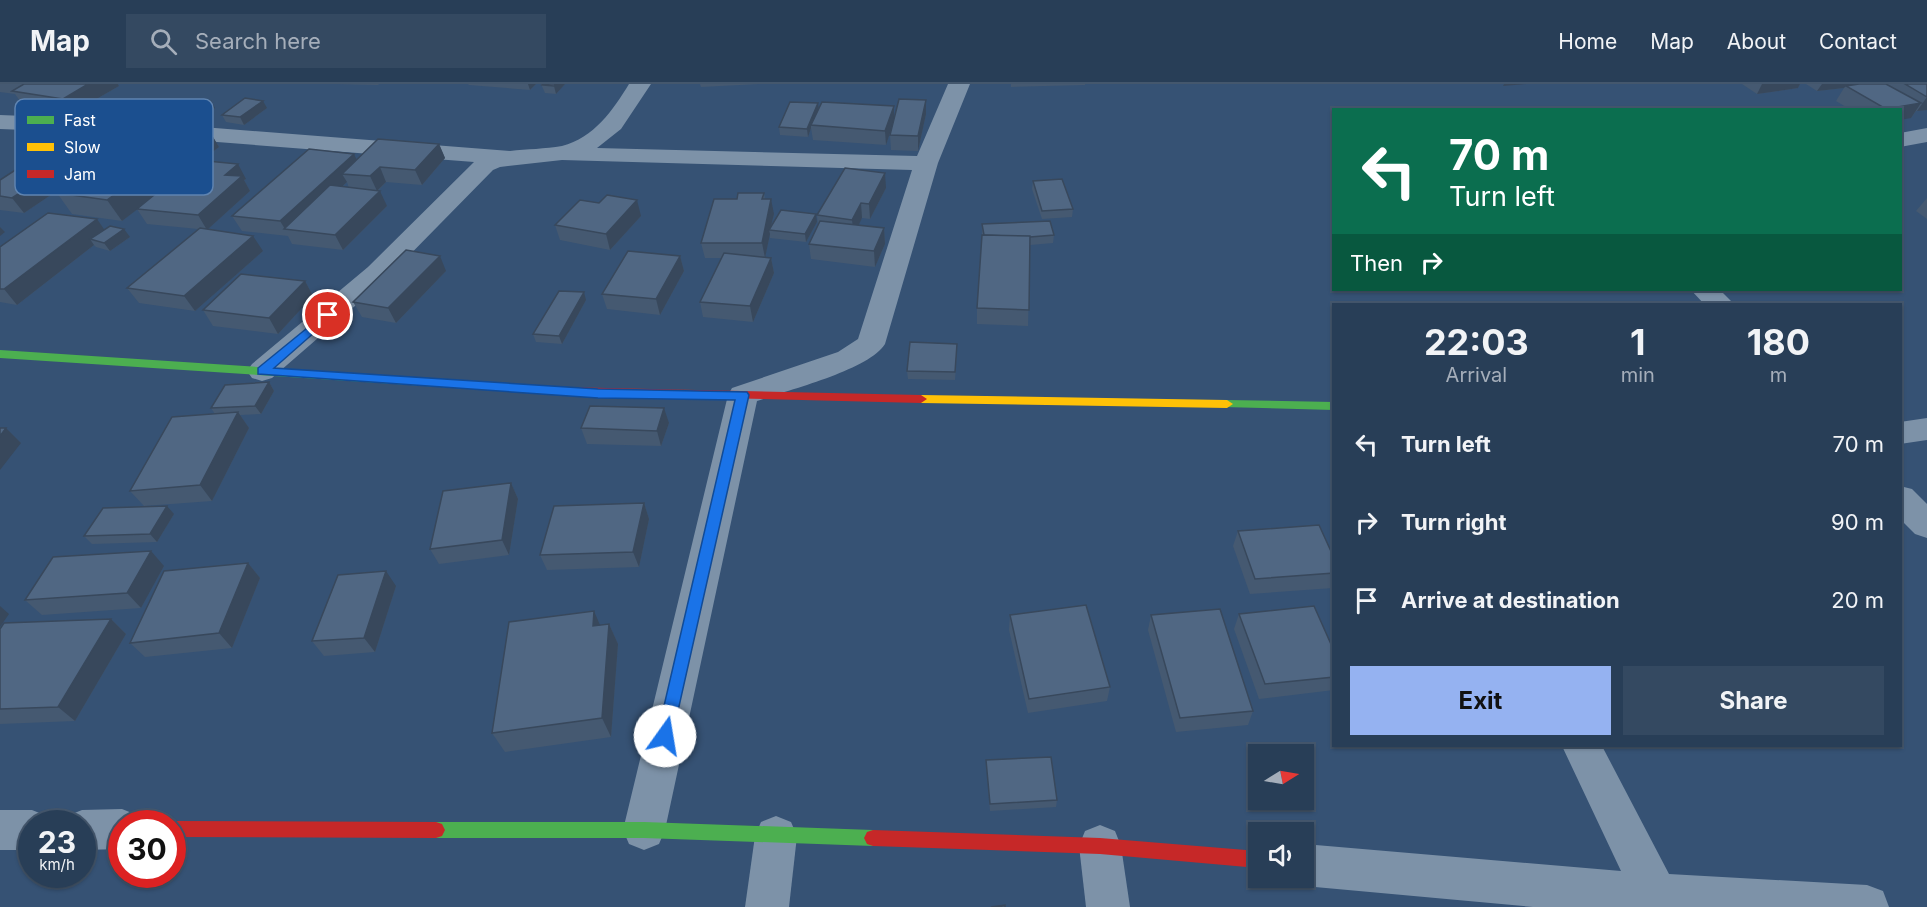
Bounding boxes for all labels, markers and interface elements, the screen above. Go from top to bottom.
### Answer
search box [126,14,546,68]
text: Map [30,24,90,58]
icon: search [147,25,180,58]
text: Search here [195,28,321,54]
text: Home [1558,29,1617,54]
text: Map [1650,29,1694,54]
text: About [1727,29,1786,54]
text: Contact [1819,29,1897,54]
legend [15,99,213,195]
text: Fast [64,110,96,130]
text: 70 m [1449,129,1549,180]
icon: left [1350,132,1428,210]
text: Slow [64,137,101,157]
text: Jam [64,164,96,184]
text: Turn left [1449,180,1555,213]
icon: right [1415,246,1448,279]
text: Then [1350,250,1403,276]
pin [302,289,353,340]
icon: arrive [311,298,344,331]
text: 22:03 [1424,320,1529,364]
text: 1 [1630,320,1646,364]
text: 180 [1747,320,1810,364]
text: Arrival [1446,363,1507,387]
text: min [1621,363,1655,387]
text: m [1770,363,1787,387]
icon: left [1350,428,1383,461]
text: Turn left [1401,431,1491,457]
text: 70 m [1833,431,1884,457]
icon: right [1350,506,1383,539]
text: Turn right [1401,509,1507,535]
text: 90 m [1831,509,1884,535]
icon: arrive [1350,584,1383,617]
text: Arrive at destination [1401,587,1620,613]
text: 20 m [1831,587,1884,613]
button: Exit [1350,666,1611,735]
button: Share [1623,666,1884,735]
position arrow [633,704,697,768]
north arrow [1248,744,1314,810]
map controls [1248,744,1314,888]
speed limit sign: 30 [108,810,186,888]
button: sound [1248,822,1314,888]
text: 23 [38,824,76,860]
text: km/h [39,855,75,874]

